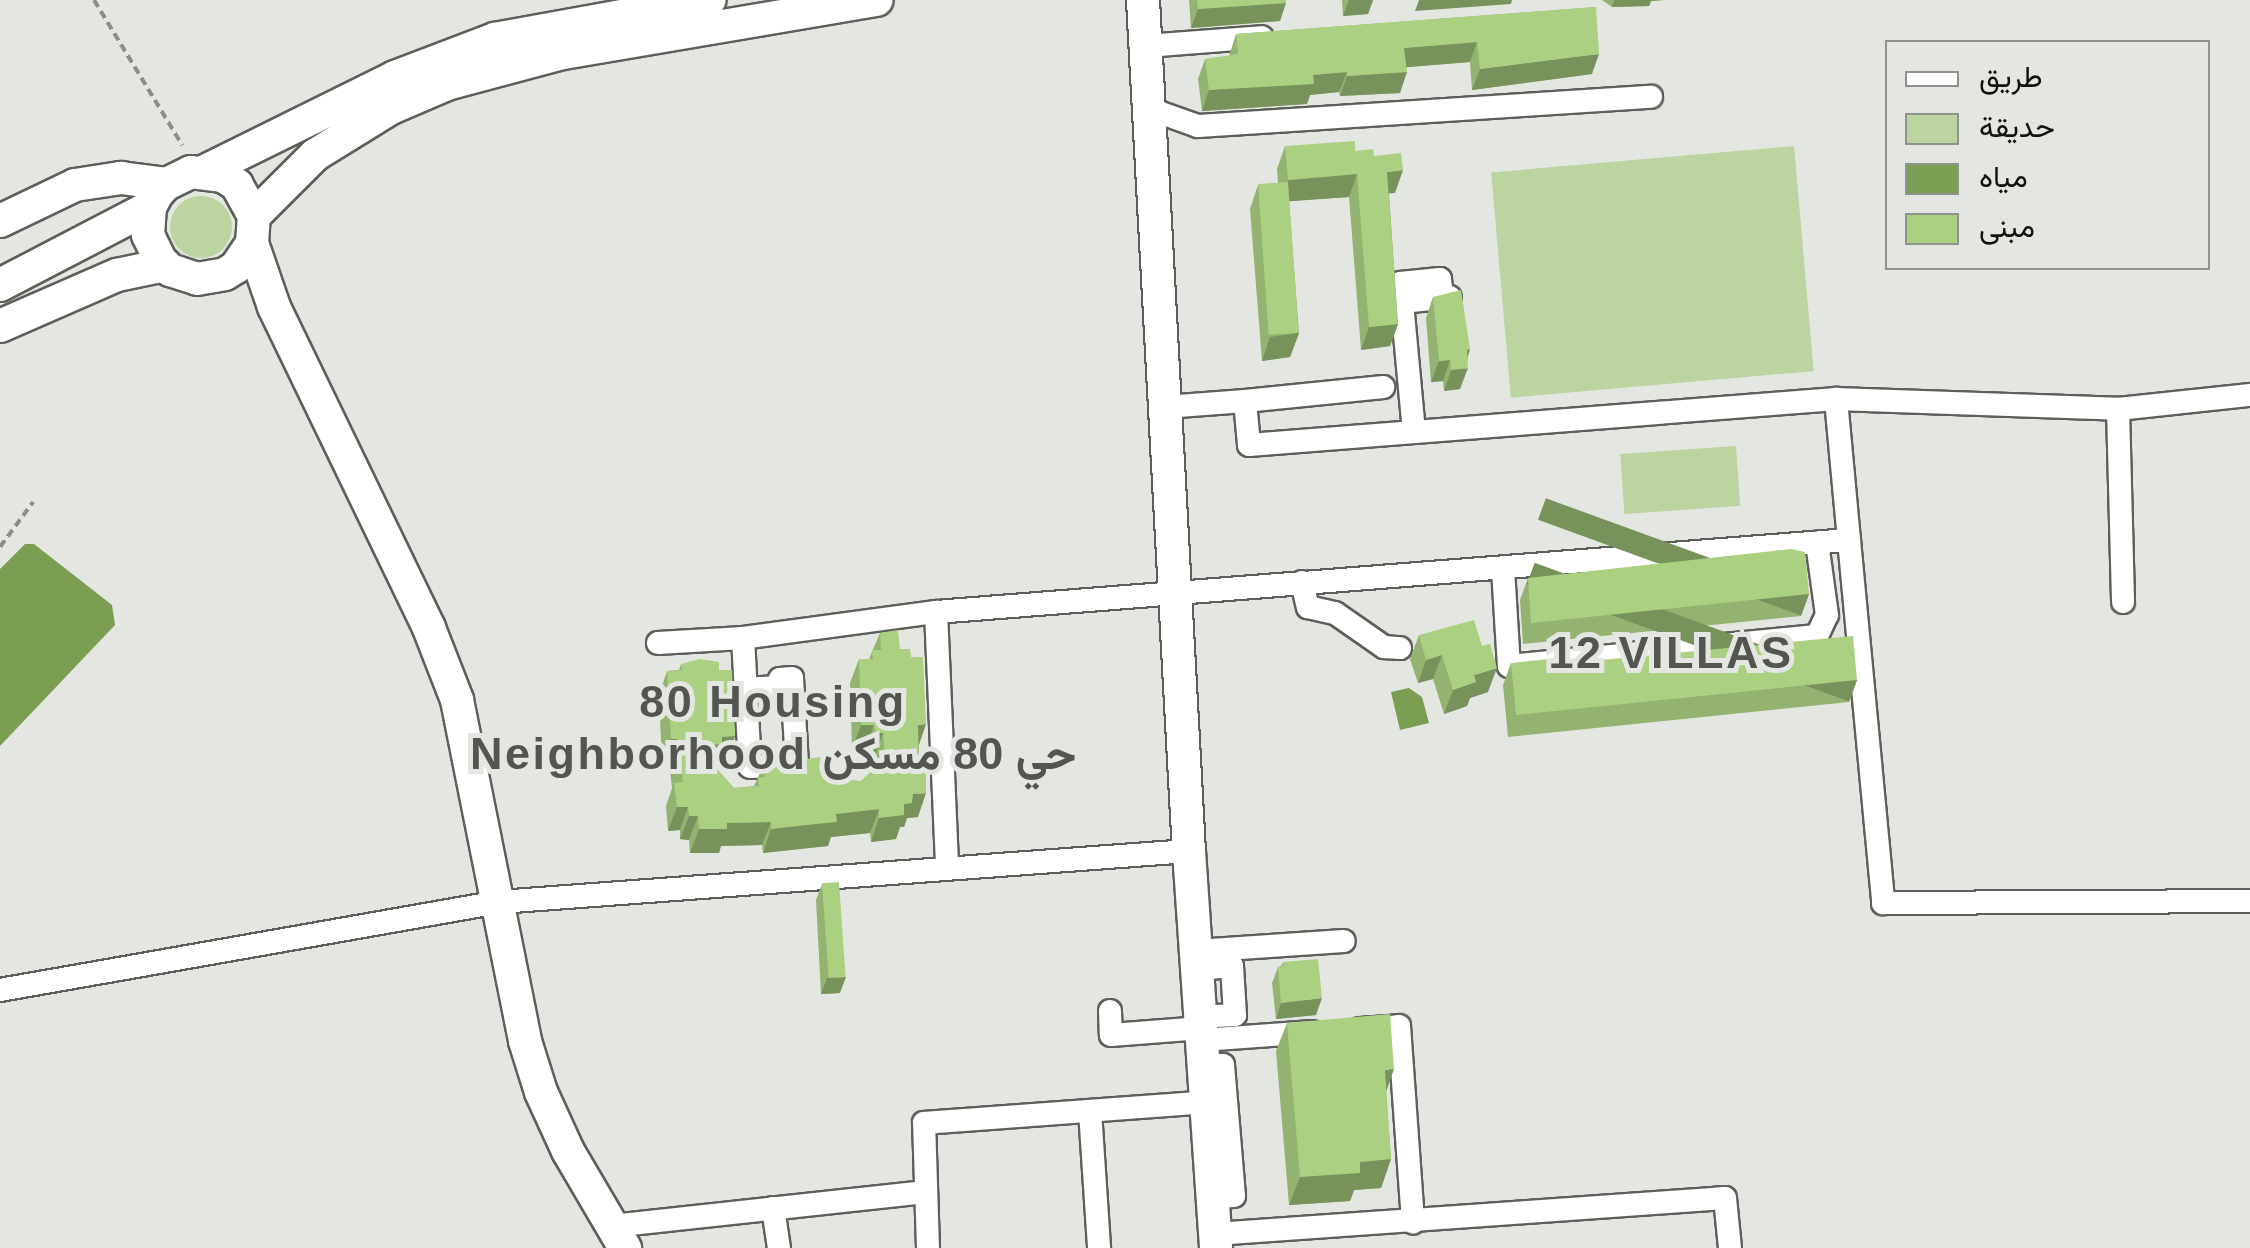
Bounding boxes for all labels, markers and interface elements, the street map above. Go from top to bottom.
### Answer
legend [1885,40,2210,270]
text: طريق [1979,60,2043,93]
text: حديقة [1979,110,2055,143]
text: مياه [1979,160,2028,193]
text: مبنى [1979,210,2035,243]
district label: 12 VILLAS [1548,626,1794,680]
district label: 80 Housing Neighborhood حي 80 مسكن [486,675,1060,781]

